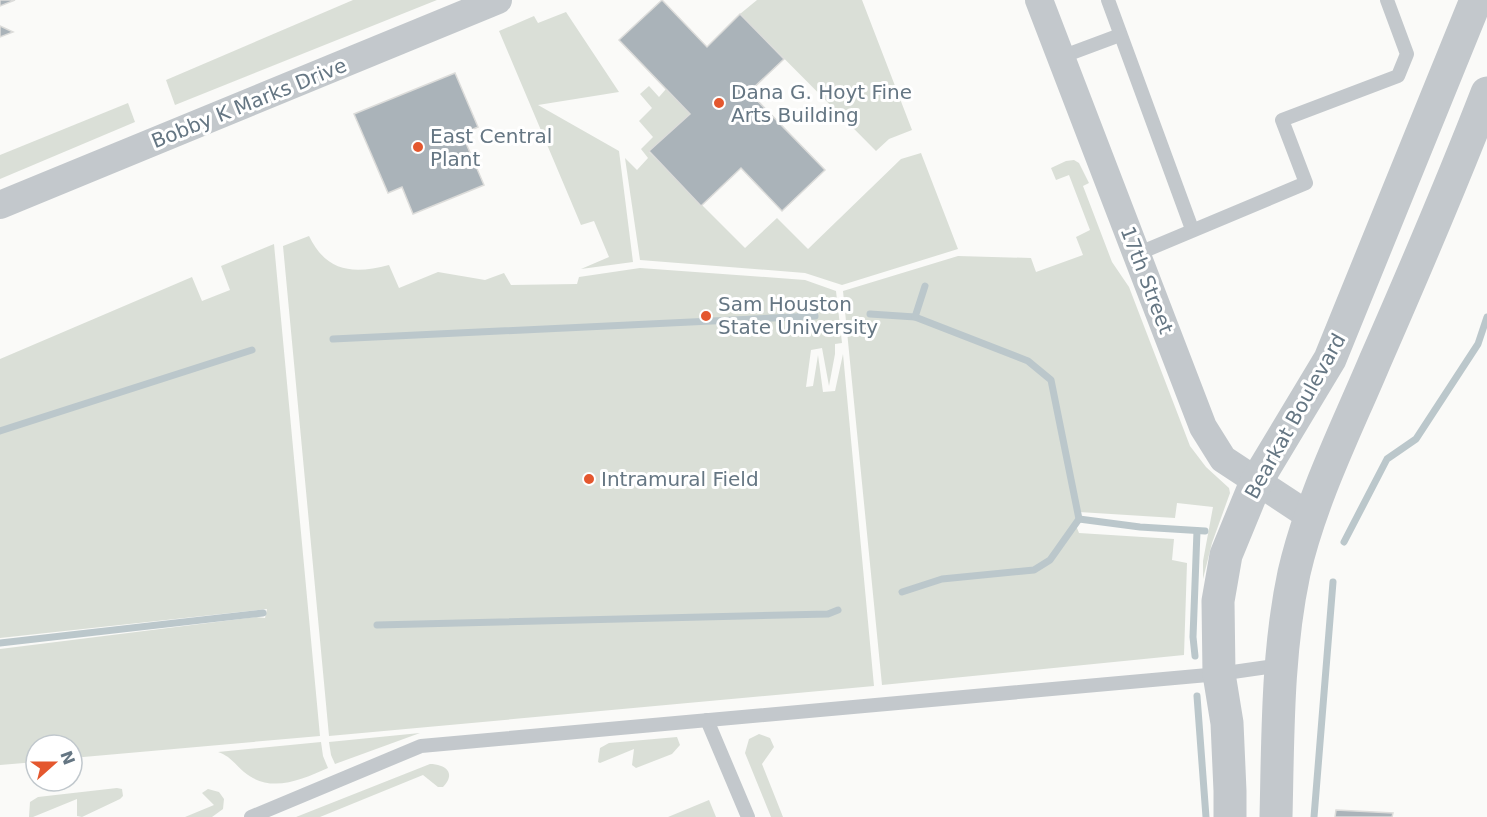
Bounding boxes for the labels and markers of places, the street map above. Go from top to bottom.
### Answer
place label: Dana G. Hoyt Fine Arts Building [731,80,912,127]
marker: Dana G. Hoyt Fine Arts Building [712,96,726,110]
place label: East Central Plant [430,124,552,171]
marker: East Central Plant [411,140,425,154]
place label: Sam Houston State University [718,292,878,339]
marker: Sam Houston State University [699,309,713,323]
place label: Intramural Field [601,467,759,491]
marker: Intramural Field [582,472,596,486]

